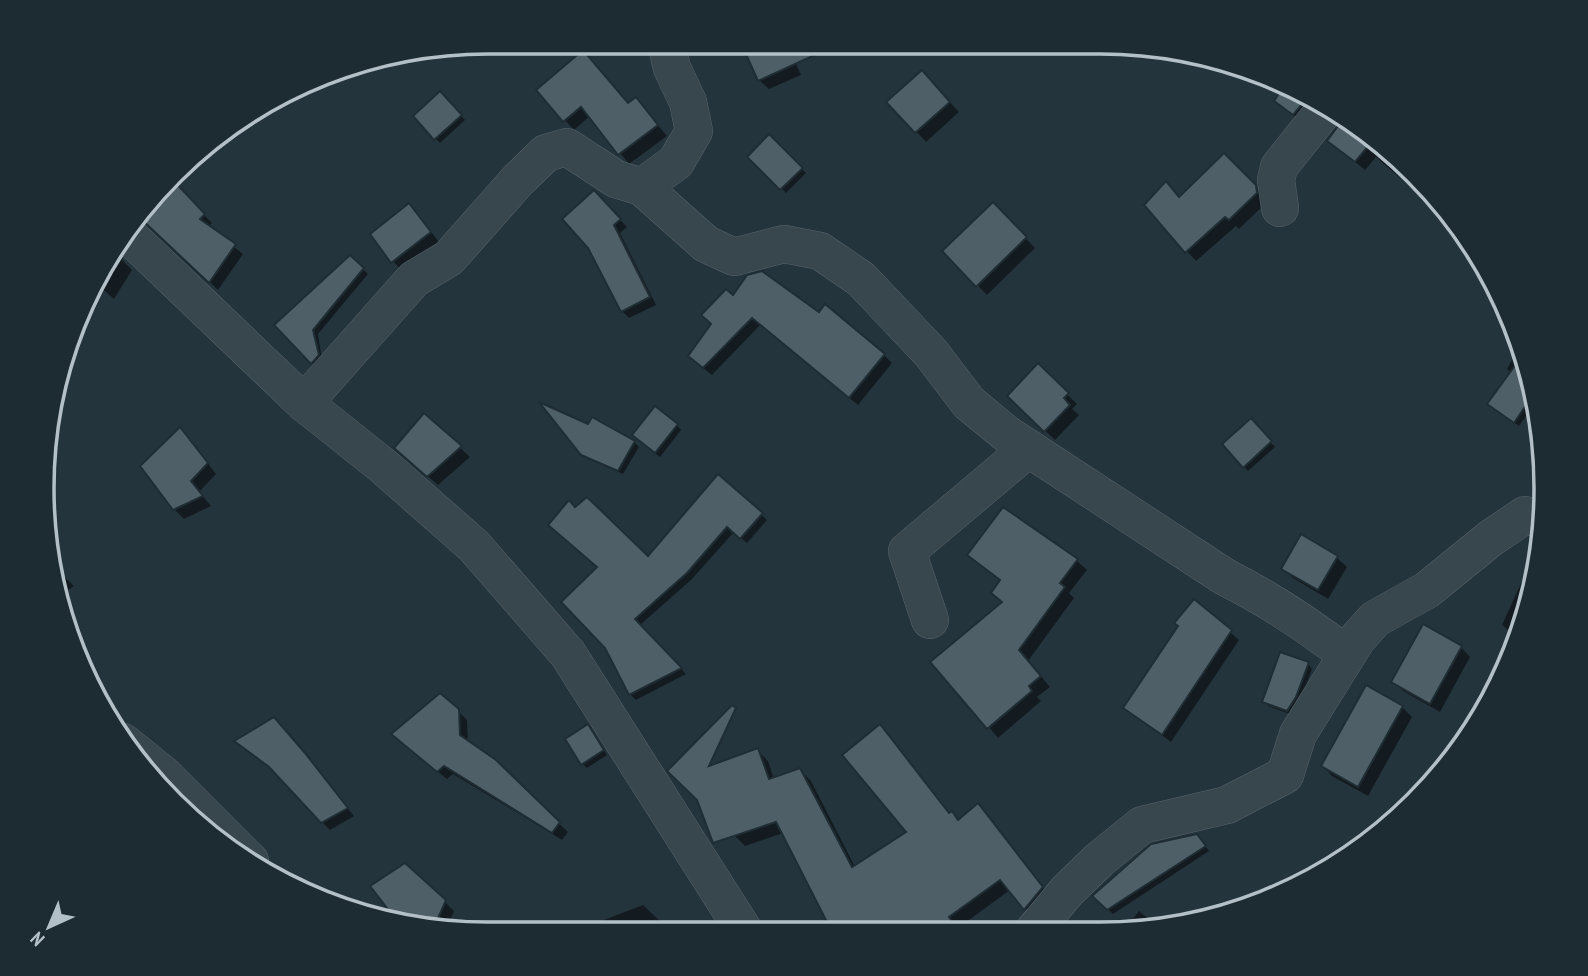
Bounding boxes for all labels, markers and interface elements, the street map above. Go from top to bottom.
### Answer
north arrow [14,892,84,962]
text: N [25,927,49,951]

